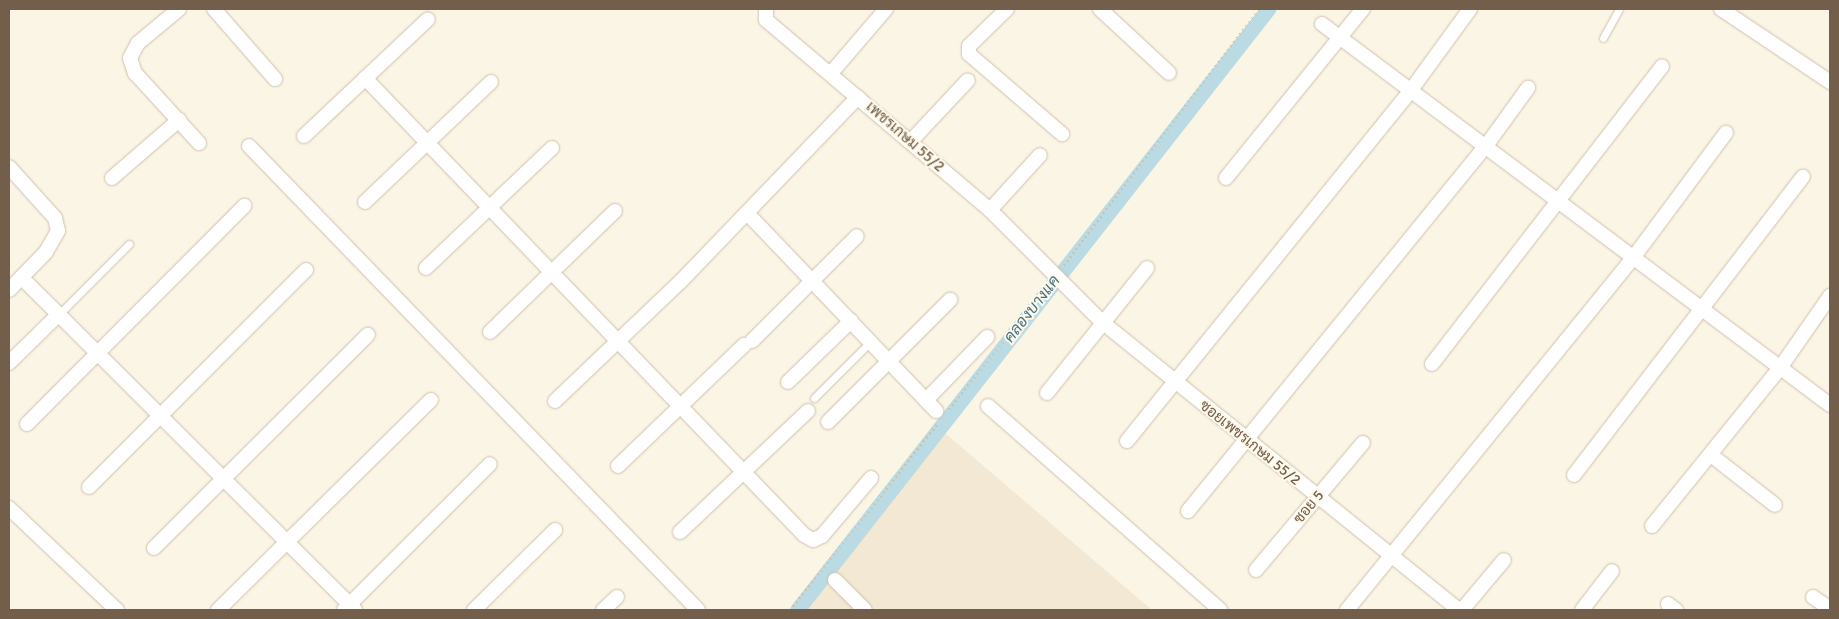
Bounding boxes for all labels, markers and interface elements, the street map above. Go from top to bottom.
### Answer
street label: เพชรเกษม 55/2 [862,98,948,176]
water label: คลองบางแค [1000,272,1064,346]
street label: ซอยเพชรเกษม 55/2 [1196,397,1304,489]
street label: ซอย 5 [1290,487,1328,527]

